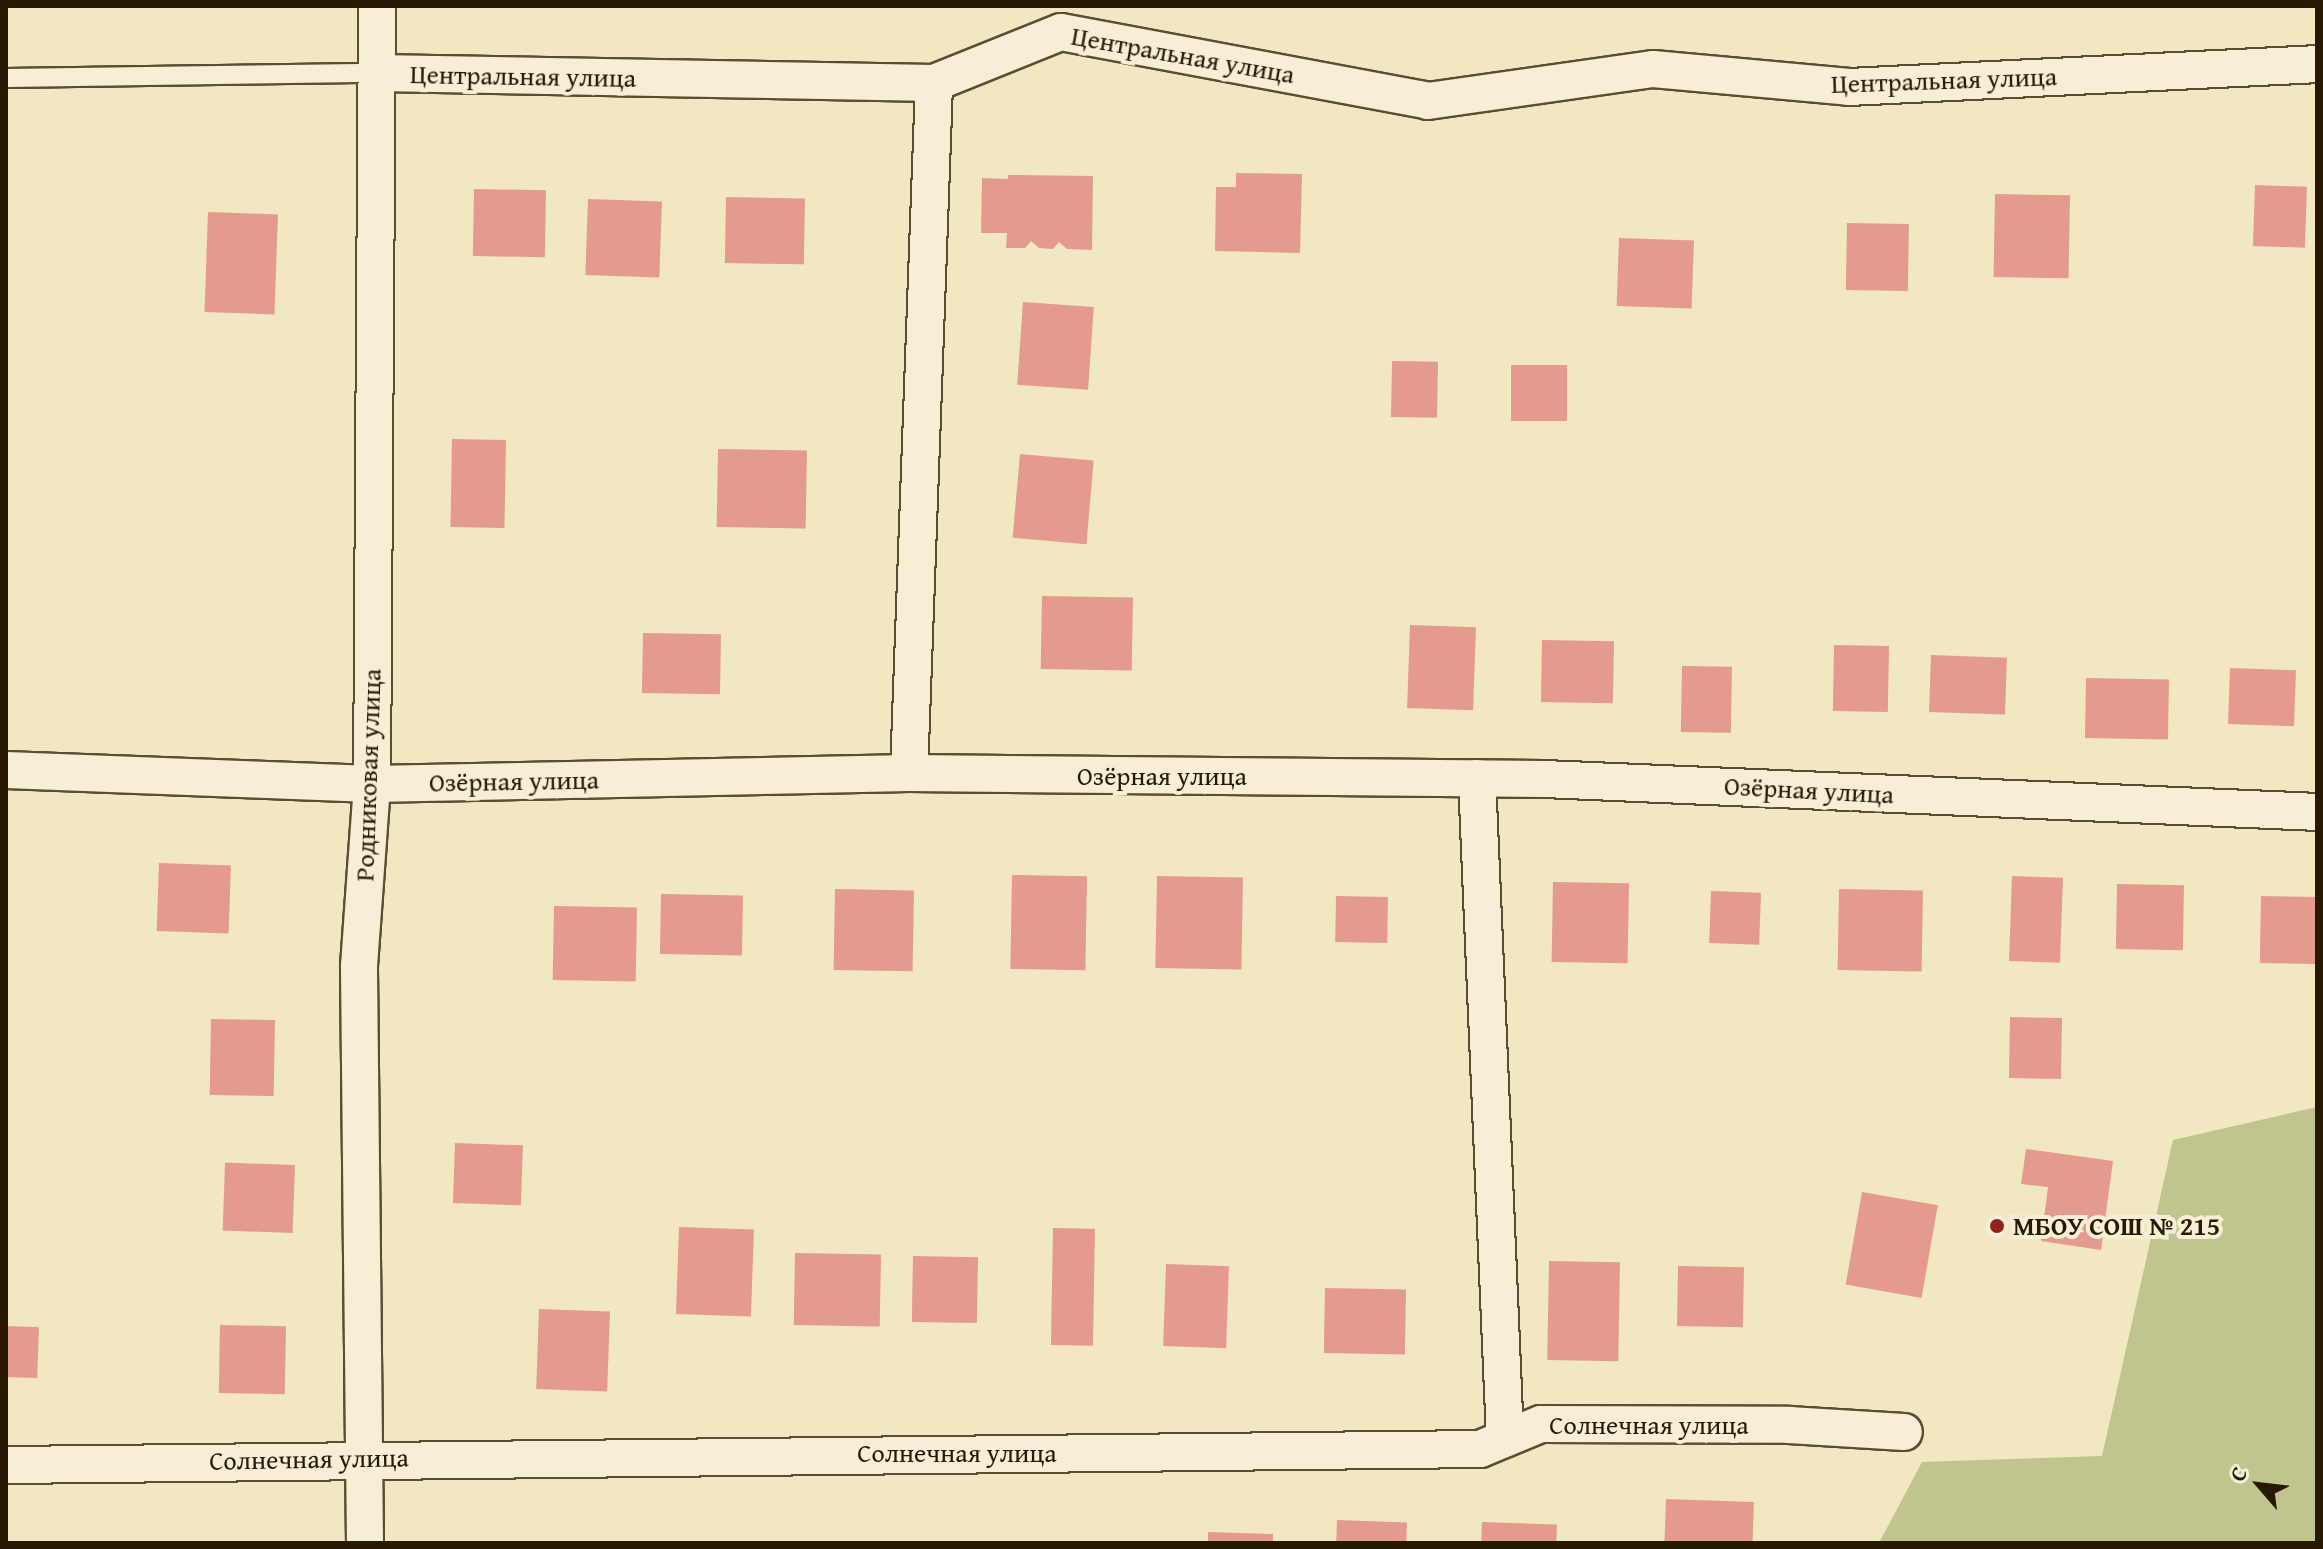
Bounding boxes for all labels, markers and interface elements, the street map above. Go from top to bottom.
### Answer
street label: Центральная улица [1069,20,1297,90]
street label: Центральная улица [410,58,636,94]
street label: Центральная улица [1830,60,2058,100]
street label: Родниковая улица [349,668,387,882]
street label: Озёрная улица [1077,760,1247,792]
street label: Озёрная улица [429,764,599,798]
street label: Озёрная улица [1723,770,1895,810]
place label: МБОУ СОШ № 215 [2013,1210,2220,1242]
marker: МБОУ СОШ № 215 [1988,1217,2006,1235]
street label: Солнечная улица [1549,1409,1749,1441]
street label: Солнечная улица [857,1437,1057,1469]
street label: Солнечная улица [209,1442,409,1476]
north arrow [2219,1445,2299,1525]
text: С [2221,1461,2255,1487]

